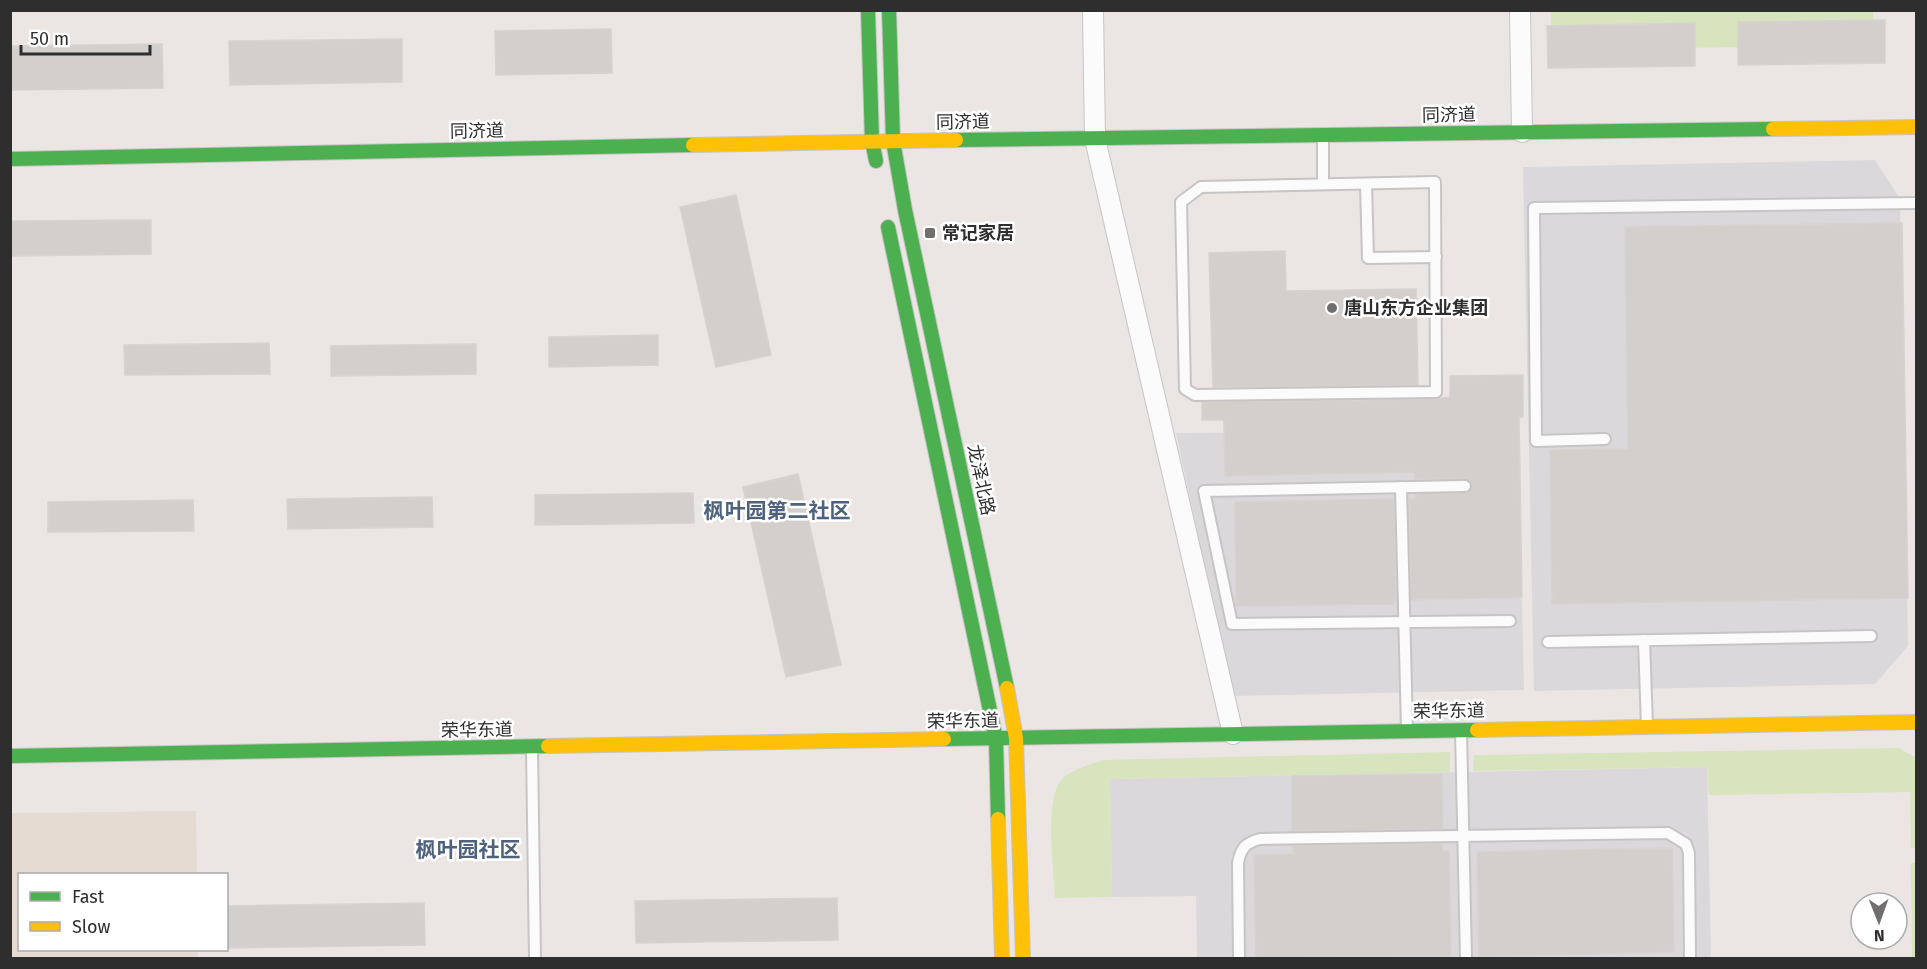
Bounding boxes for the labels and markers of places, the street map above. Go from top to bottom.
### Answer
place label: 常记家居 [942,222,1014,244]
marker: 常记家居 [923,226,937,240]
place label: 唐山东方企业集团 [1344,297,1488,319]
marker: 唐山东方企业集团 [1325,301,1339,315]

